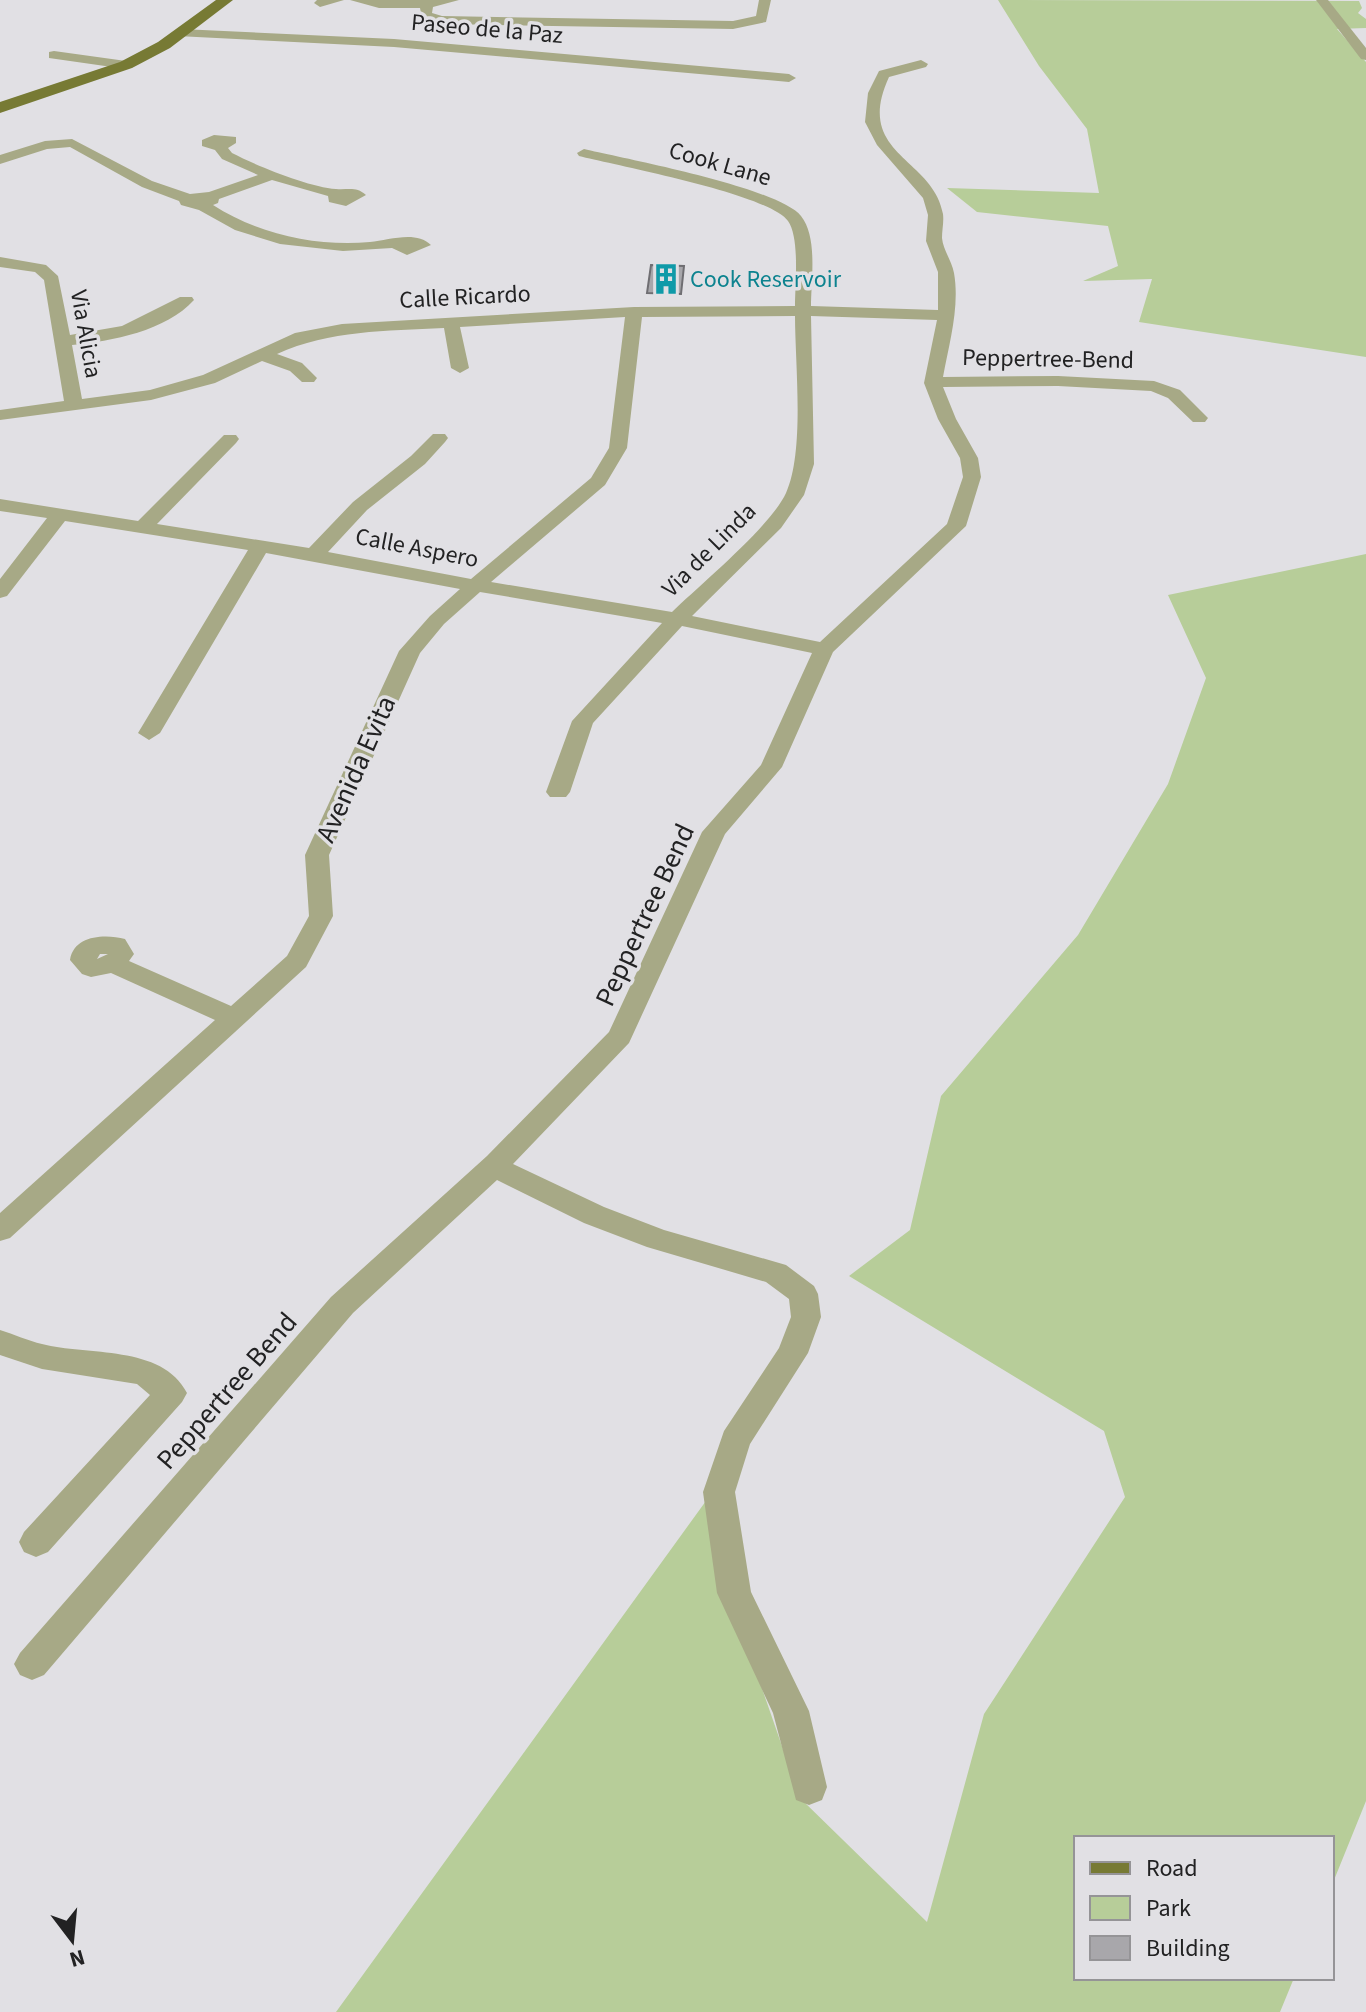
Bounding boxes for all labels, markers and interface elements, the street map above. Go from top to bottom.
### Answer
street label: Paseo de la Paz [410,5,564,53]
street label: Cook Lane [665,133,775,195]
building icon: Cook Reservoir [649,262,683,296]
place label: Cook Reservoir [690,262,842,297]
street label: Calle Ricardo [398,276,532,318]
street label: Via Alicia [61,287,111,381]
street label: Peppertree-Bend [962,340,1134,378]
street label: Via de Linda [654,495,764,605]
street label: Calle Aspero [352,519,482,577]
street label: Avenida Evita [306,689,406,849]
street label: Peppertree Bend [585,817,705,1013]
street label: Peppertree Bend [147,1303,307,1479]
legend [1074,1836,1334,1980]
text: Road [1146,1851,1198,1886]
text: Park [1146,1891,1191,1926]
north arrow [32,1900,112,1980]
text: Building [1146,1931,1230,1966]
text: N [66,1941,89,1976]

